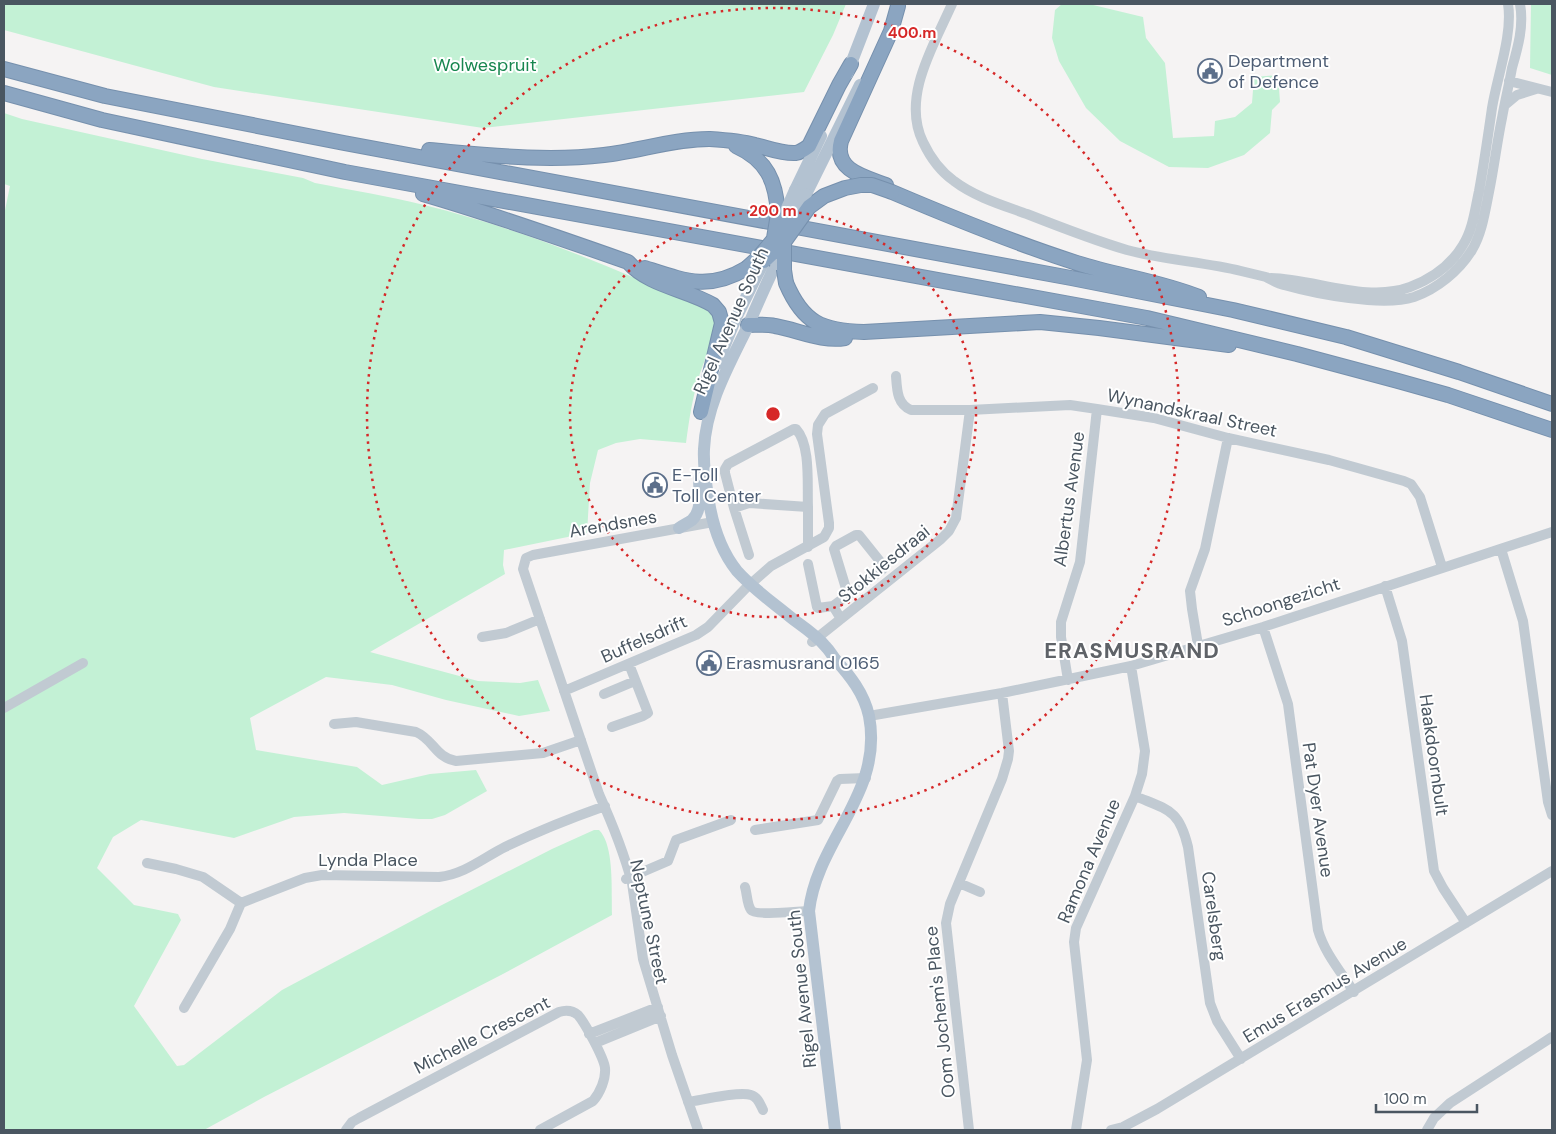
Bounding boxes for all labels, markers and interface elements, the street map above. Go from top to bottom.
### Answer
text: 400 m [888,23,936,43]
place label: Department of Defence [1228,49,1329,94]
park label: Wolwespruit [433,53,537,77]
public building icon: Department of Defence [1197,58,1223,84]
text: 200 m [749,201,797,221]
street label: Rigel Avenue South [688,244,774,398]
street label: Wynandskraal Street [1105,383,1279,443]
centre of rings [764,405,782,423]
street label: Albertus Avenue [1048,430,1090,568]
place label: E-Toll Toll Center [672,463,761,508]
public building icon: E-Toll Toll Center [642,472,668,498]
street label: Arendsnes [567,504,659,544]
street label: Stokkiesdraai [833,520,935,608]
street label: Schoongezicht [1219,572,1343,632]
street label: Buffelsdrift [597,609,691,669]
district label: ERASMUSRAND [1044,636,1220,665]
public building icon: Erasmusrand 0165 [696,650,722,676]
place label: Erasmusrand 0165 [726,651,880,675]
street label: Haakdoornbult [1414,693,1454,817]
street label: Pat Dyer Avenue [1297,741,1339,879]
street label: Ramona Avenue [1052,795,1126,927]
street label: Lynda Place [318,848,418,872]
street label: Neptune Street [624,857,674,987]
street label: Carelsberg [1196,870,1232,962]
street label: Rigel Avenue South [782,909,822,1069]
street label: Oom Jochem's Place [919,925,961,1099]
street label: Emus Erasmus Avenue [1239,931,1411,1049]
street label: Michelle Crescent [410,990,554,1080]
scale bar [1376,1082,1477,1114]
text: 100 m [1384,1089,1427,1109]

